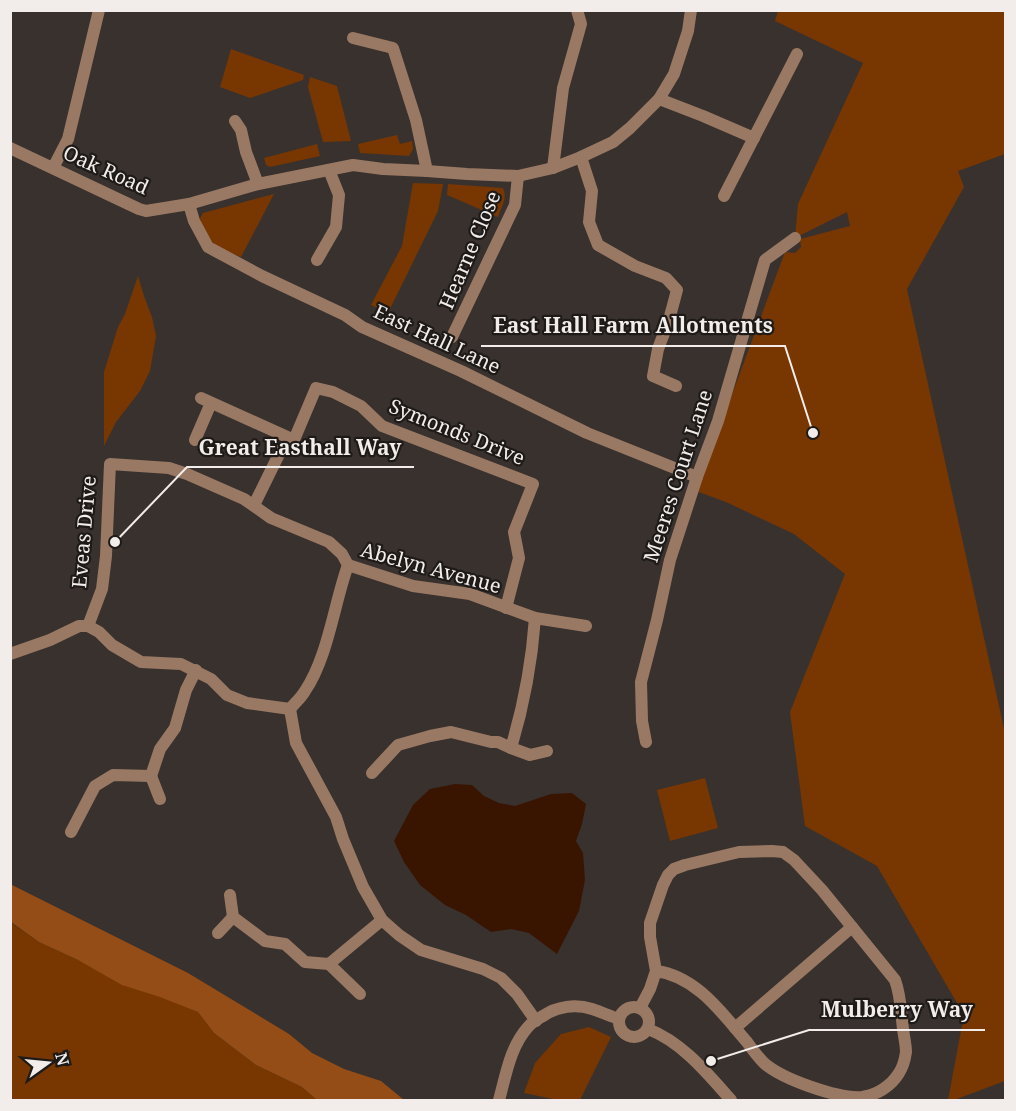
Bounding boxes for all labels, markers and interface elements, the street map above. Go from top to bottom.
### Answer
street label: Oak Road [59,139,153,200]
street label: Hearne Close [433,187,507,313]
street label: East Hall Lane [369,297,505,380]
callout: East Hall Farm Allotments [481,307,785,346]
text: East Hall Farm Allotments [493,311,773,339]
street label: Meeres Court Lane [637,386,718,566]
street label: Symonds Drive [385,392,529,471]
callout: Great Easthall Way [187,428,414,467]
text: Great Easthall Way [199,433,402,461]
street label: Eveas Drive [65,475,102,589]
street label: Abelyn Avenue [358,536,504,599]
callout: Mulberry Way [809,991,985,1030]
text: Mulberry Way [821,995,974,1023]
north arrow [18,1033,78,1093]
text: N [50,1050,75,1068]

